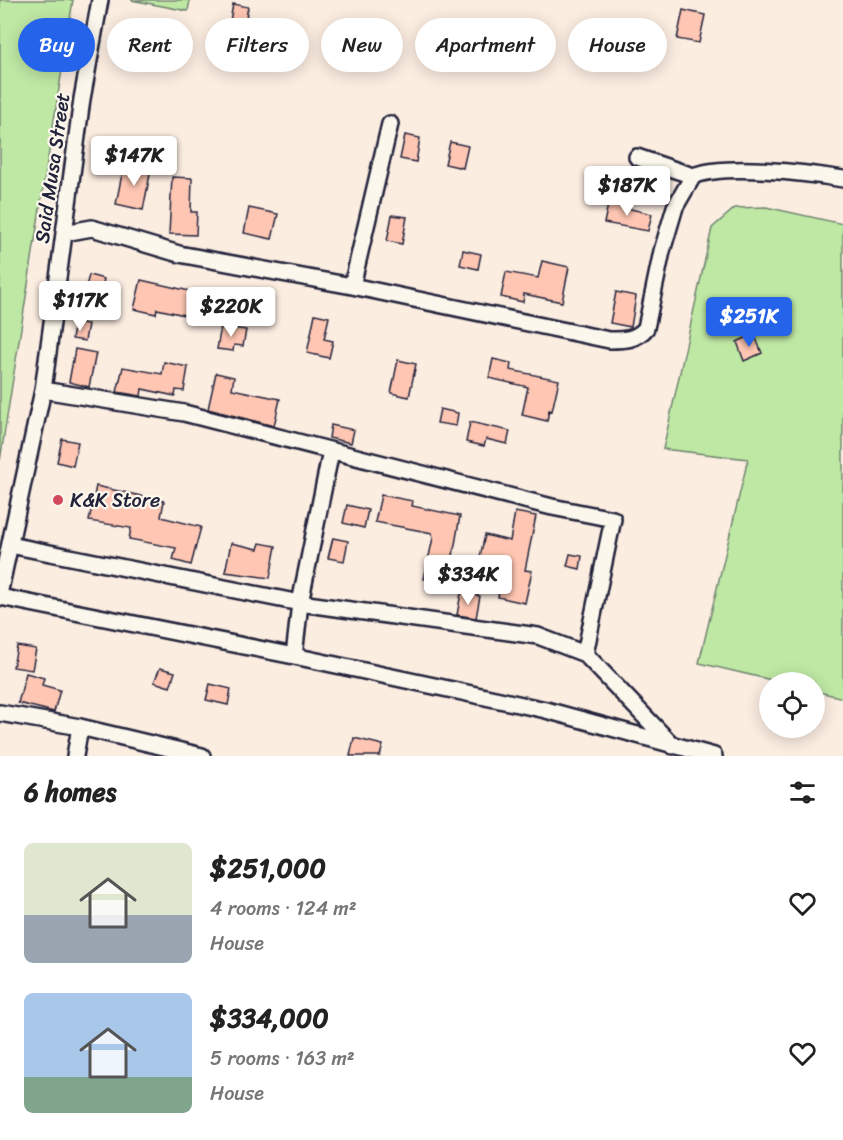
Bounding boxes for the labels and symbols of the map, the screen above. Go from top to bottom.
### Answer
street label: Said Musa Street [25,90,80,246]
pin: $147K [92,136,176,187]
pin: $187K [585,166,669,217]
pin: $117K [38,281,122,332]
pin: $220K [189,287,273,338]
pin: $251K [707,297,791,348]
place label: K&K Store [70,483,160,518]
marker: K&K Store [51,493,65,507]
pin: $334K [426,555,510,606]

